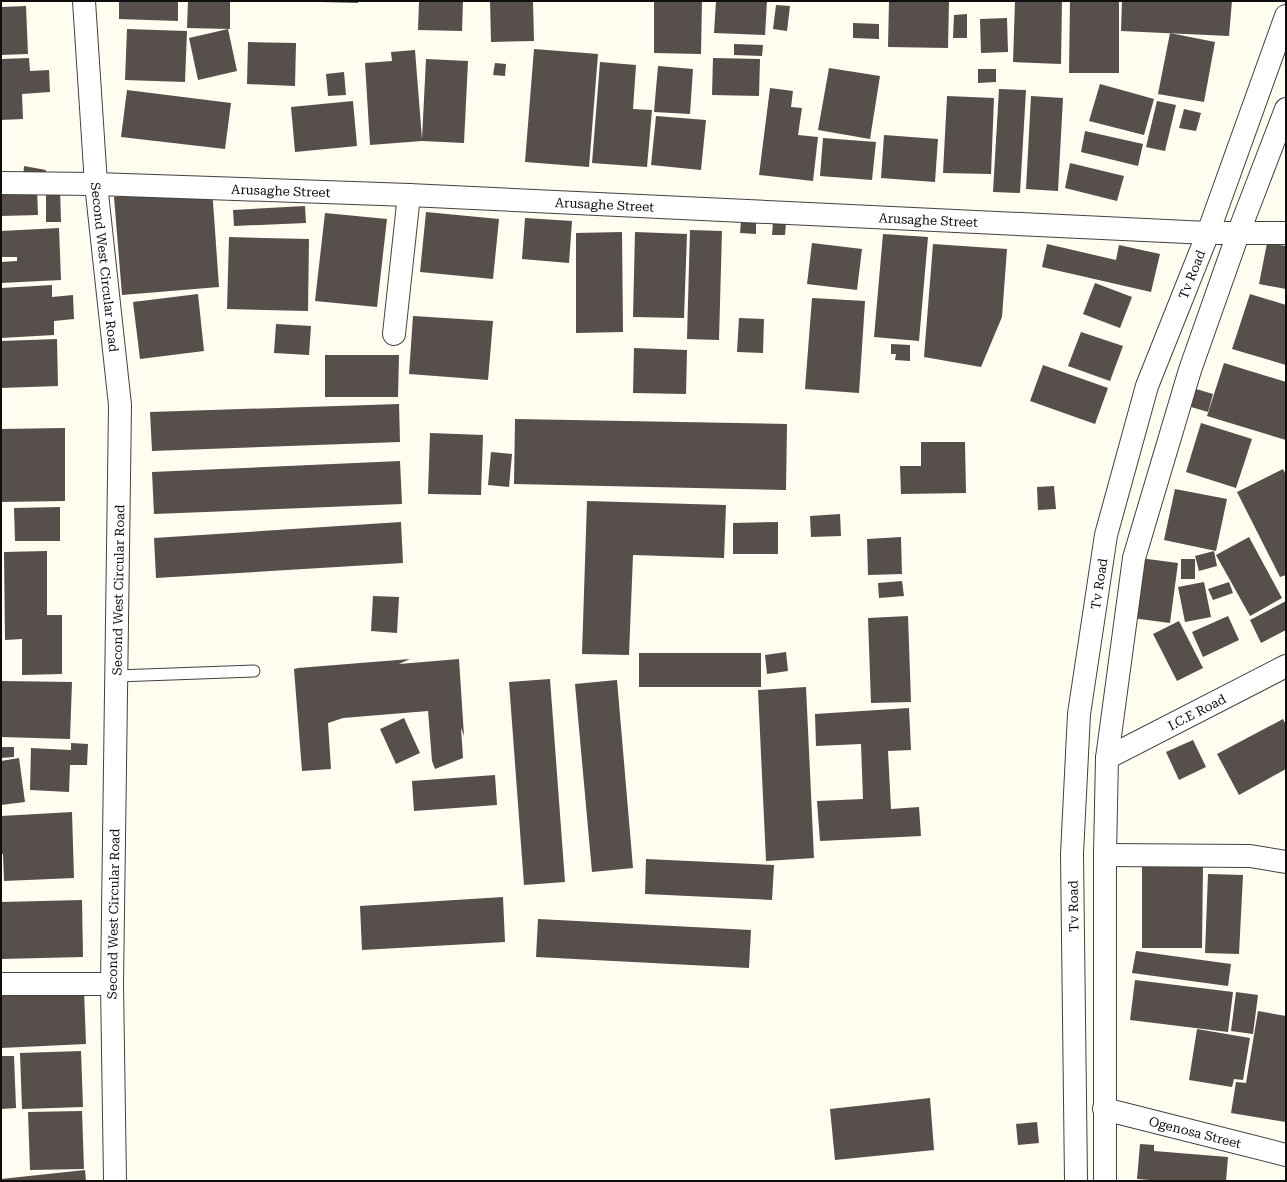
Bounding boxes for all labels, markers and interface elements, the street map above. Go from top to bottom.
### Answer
street label: Second West Circular Road [88,181,121,354]
street label: Arusaghe Street [231,182,331,200]
street label: Arusaghe Street [555,195,655,215]
street label: Arusaghe Street [878,210,978,230]
street label: Tv Road [1175,247,1209,301]
street label: Second West Circular Road [110,504,127,675]
street label: Tv Road [1088,557,1111,610]
street label: I.C.E Road [1166,691,1229,733]
street label: Second West Circular Road [105,828,122,999]
street label: Tv Road [1066,879,1081,932]
street label: Ogenosa Street [1147,1114,1243,1151]

